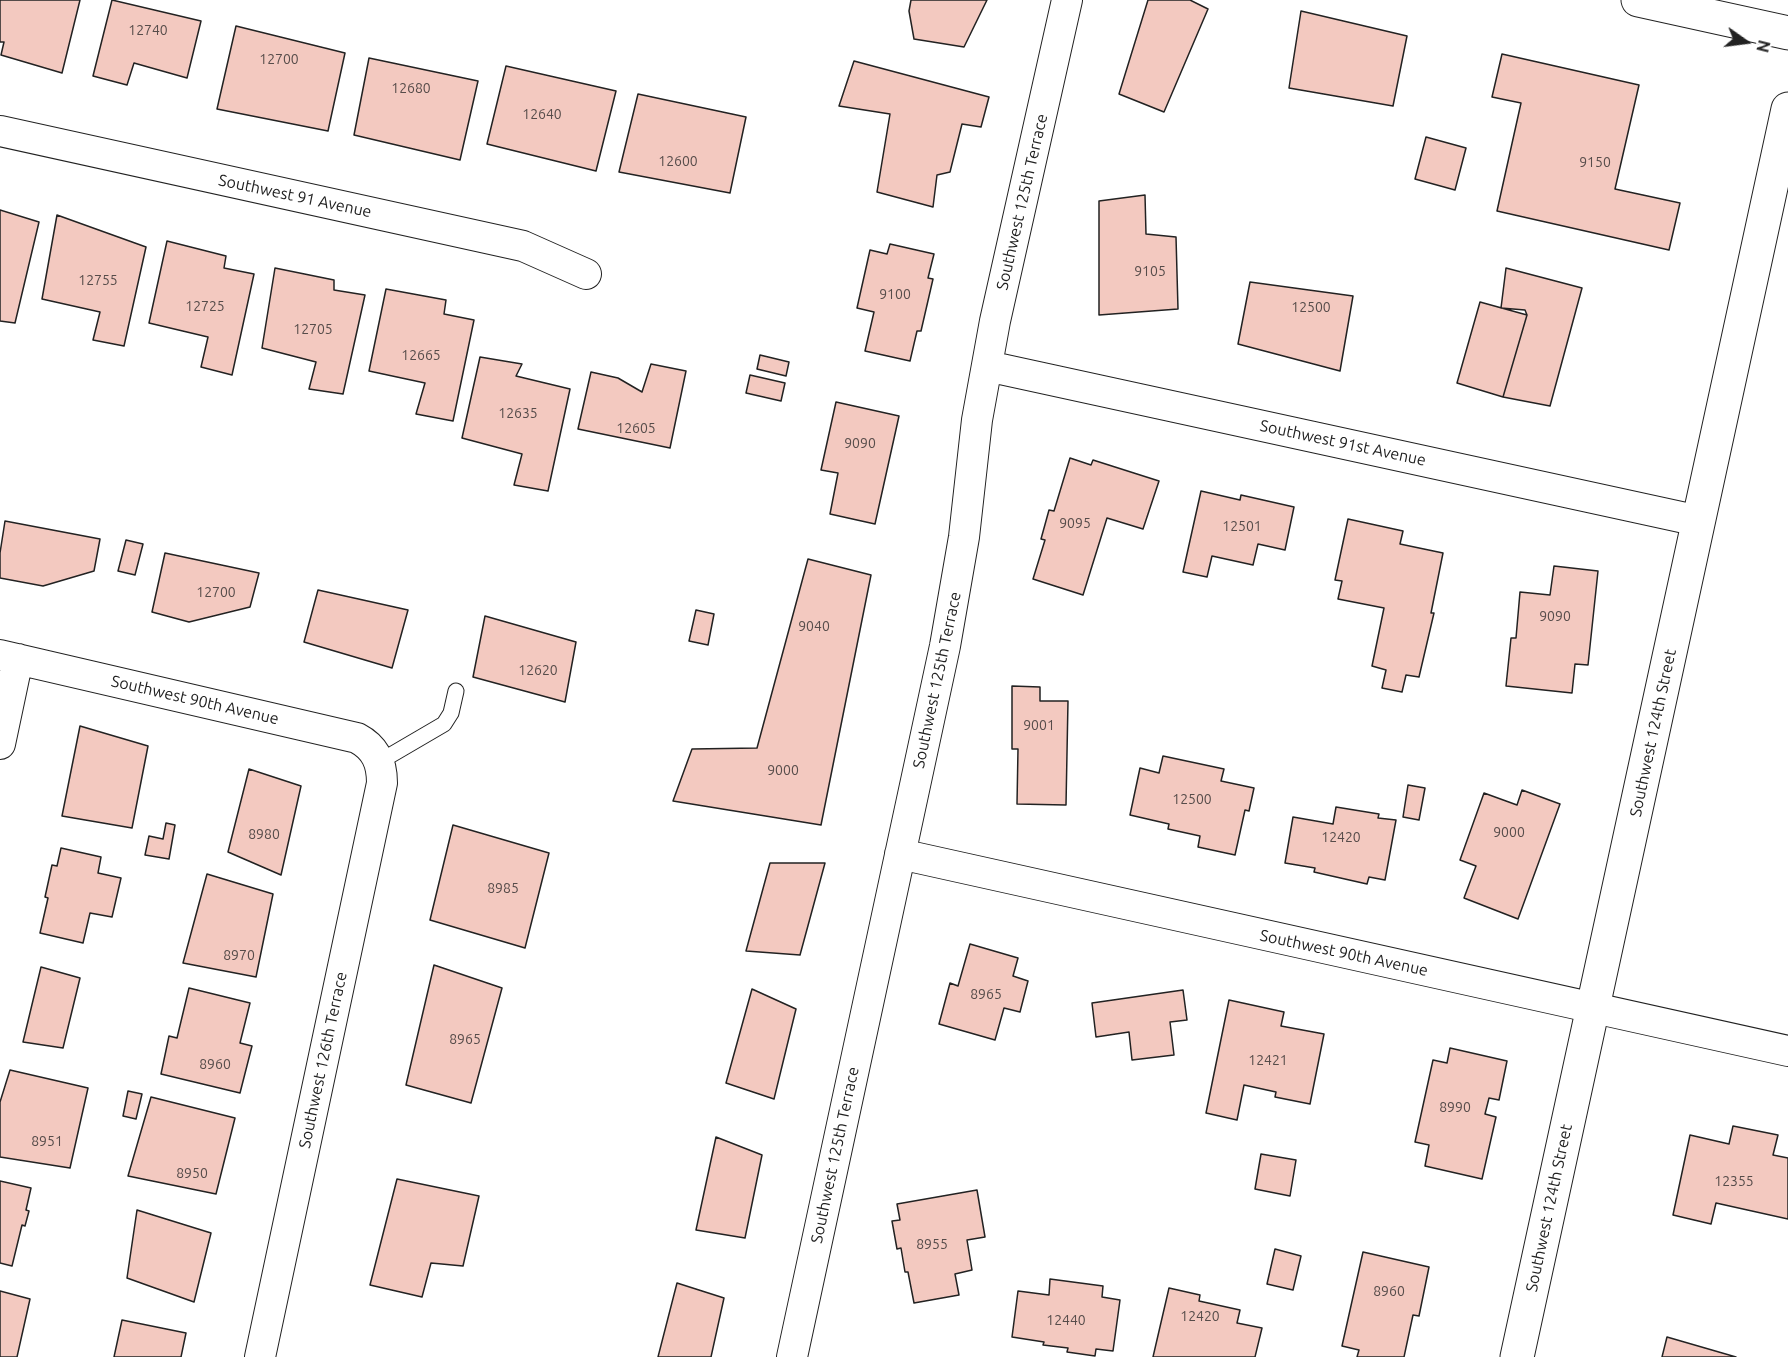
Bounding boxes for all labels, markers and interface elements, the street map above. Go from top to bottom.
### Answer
north arrow [1716,12,1776,72]
house number: 12740 [128,22,168,38]
text: N [1753,38,1774,54]
house number: 12700 [259,51,299,67]
house number: 12680 [391,80,431,96]
house number: 12640 [522,106,562,122]
street label: Southwest 125th Terrace [992,112,1052,292]
house number: 12600 [658,153,698,169]
house number: 9150 [1579,154,1611,170]
street label: Southwest 91 Avenue [217,170,373,222]
house number: 9105 [1134,263,1166,279]
house number: 12755 [78,272,118,288]
house number: 9100 [879,286,911,302]
house number: 12725 [185,298,225,314]
house number: 12500 [1291,299,1331,315]
house number: 12705 [293,321,333,337]
house number: 12665 [401,347,441,363]
house number: 12635 [498,405,538,421]
street label: Southwest 91st Avenue [1258,416,1428,470]
house number: 12605 [616,420,656,436]
house number: 9090 [844,435,876,451]
house number: 9095 [1059,515,1091,531]
house number: 12501 [1222,518,1262,534]
house number: 12700 [196,584,236,600]
street label: Southwest 125th Terrace [909,590,965,770]
house number: 9090 [1539,608,1571,624]
house number: 9040 [798,618,830,634]
street label: Southwest 124th Street [1626,647,1680,819]
house number: 12620 [518,662,558,678]
street label: Southwest 90th Avenue [109,671,281,729]
house number: 9001 [1023,717,1055,733]
house number: 9000 [767,762,799,778]
house number: 12500 [1172,791,1212,807]
house number: 9000 [1493,824,1525,840]
house number: 8980 [248,826,280,842]
house number: 12420 [1321,829,1361,845]
house number: 8985 [487,880,519,896]
street label: Southwest 90th Avenue [1258,926,1430,980]
house number: 8970 [223,947,255,963]
street label: Southwest 126th Terrace [295,970,351,1150]
house number: 8965 [970,986,1002,1002]
house number: 8965 [449,1031,481,1047]
house number: 12421 [1248,1052,1288,1068]
house number: 8960 [199,1056,231,1072]
street label: Southwest 125th Terrace [807,1065,863,1245]
house number: 8990 [1439,1099,1471,1115]
street label: Southwest 124th Street [1522,1122,1576,1294]
house number: 8951 [31,1133,63,1149]
house number: 8950 [176,1165,208,1181]
house number: 12355 [1714,1173,1754,1189]
house number: 8955 [916,1236,948,1252]
house number: 8960 [1373,1283,1405,1299]
house number: 12420 [1180,1308,1220,1324]
house number: 12440 [1046,1312,1086,1328]

